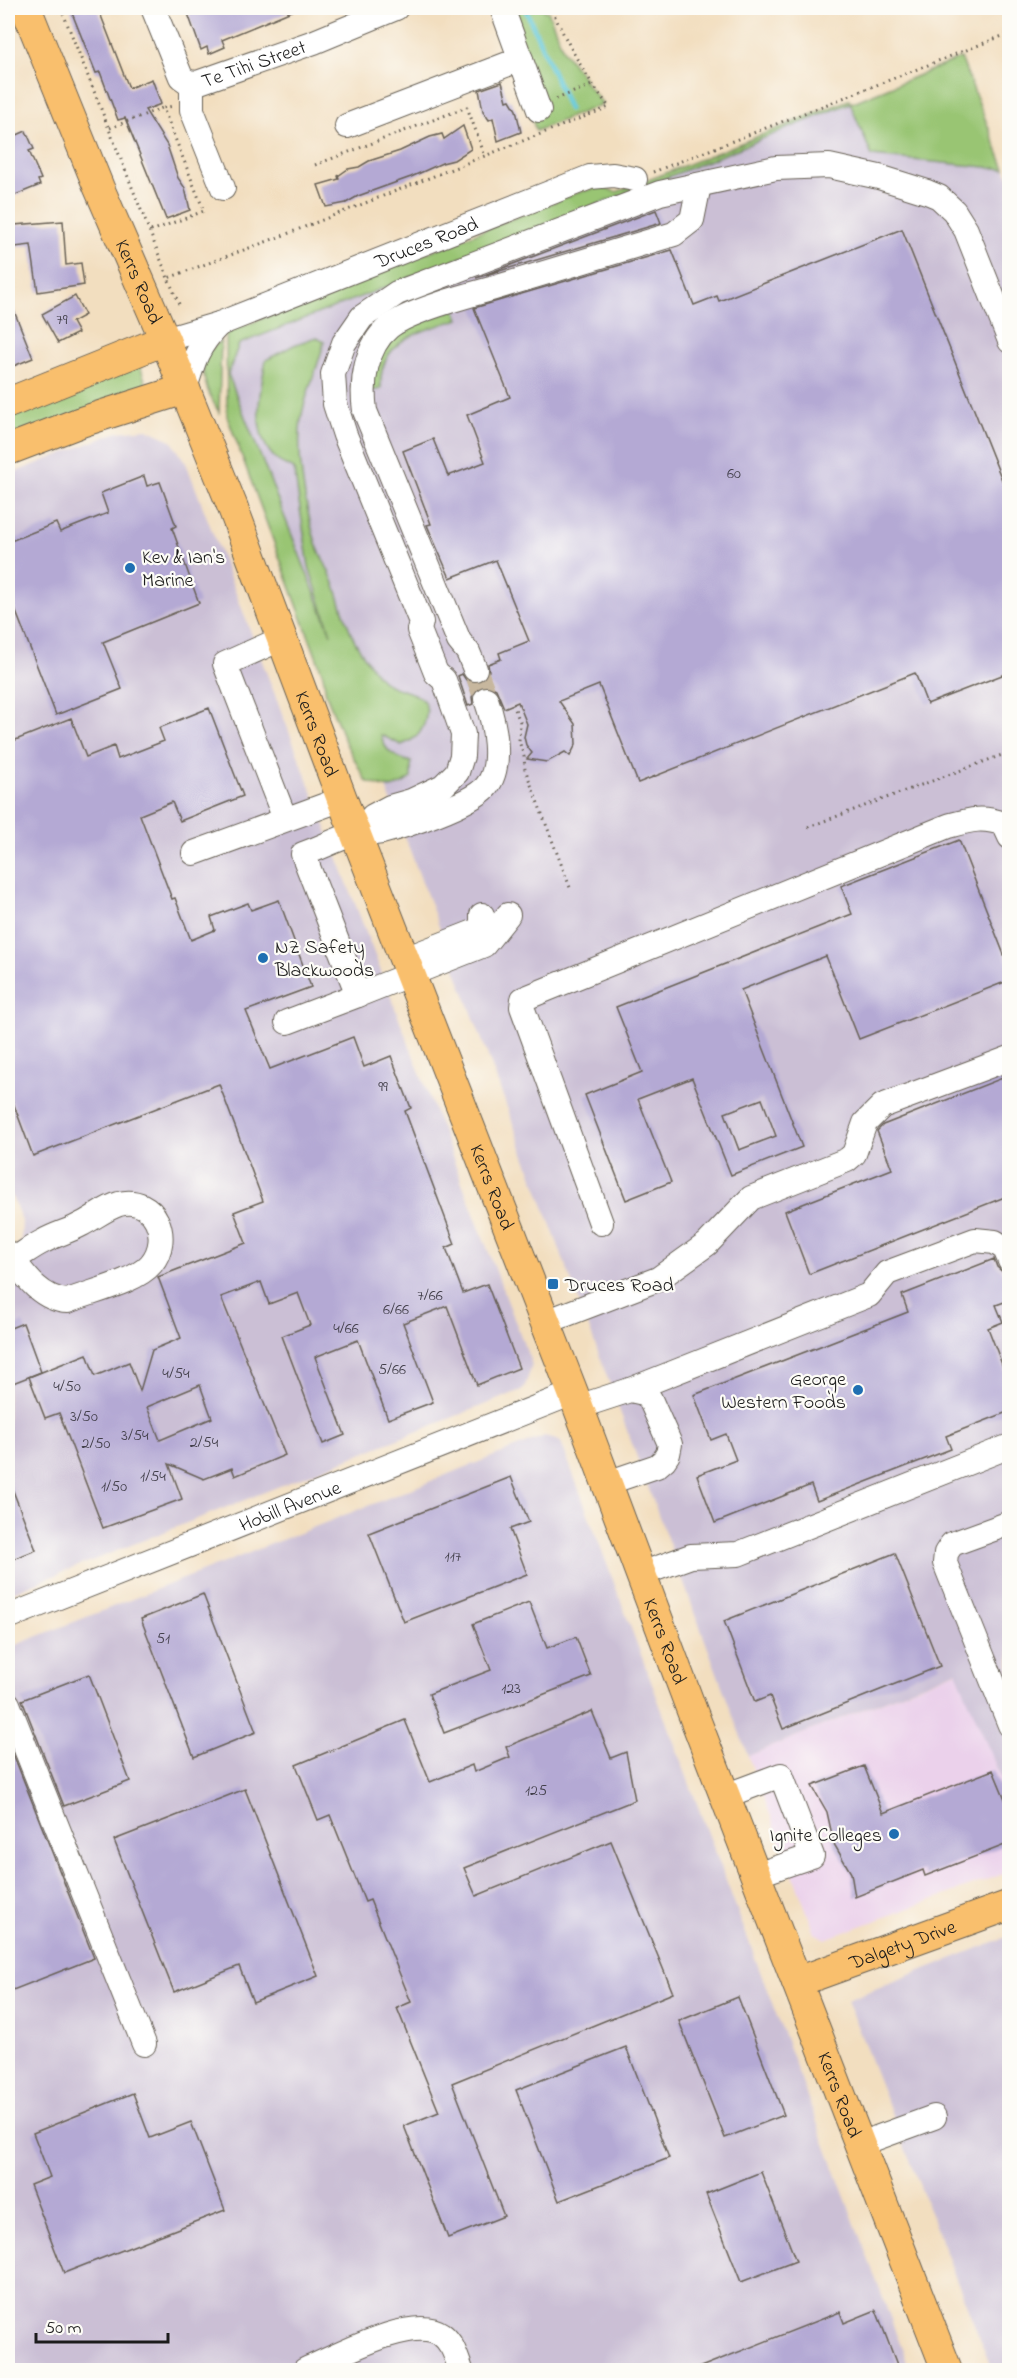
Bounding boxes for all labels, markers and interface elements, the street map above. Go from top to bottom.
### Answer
street label: Te Tihi Street [198,34,311,97]
street label: Druces Road [370,211,483,278]
street label: Kerrs Road [106,235,168,329]
house number: 79 [56,308,68,332]
house number: 60 [727,462,741,486]
place label: Kev & Ian's Marine [142,544,225,596]
marker: Kev & Ian's Marine [123,561,137,575]
street label: Kerrs Road [286,687,344,782]
place label: NZ Safety Blackwoods [274,934,374,986]
marker: NZ Safety Blackwoods [256,951,270,965]
house number: 99 [378,1075,388,1099]
street label: Kerrs Road [461,1141,520,1235]
place label: Druces Road [564,1272,674,1301]
marker: Druces Road [546,1277,560,1291]
house number: 7/66 [417,1284,443,1308]
house number: 6/66 [383,1298,409,1322]
house number: 4/66 [333,1317,359,1341]
house number: 5/66 [378,1358,406,1382]
house number: 4/54 [162,1362,190,1386]
place label: George Western Foods [721,1366,846,1418]
house number: 4/50 [53,1375,81,1399]
marker: George Western Foods [851,1383,865,1397]
house number: 3/50 [70,1405,98,1429]
house number: 3/54 [121,1424,149,1448]
house number: 2/54 [190,1431,219,1455]
house number: 2/50 [82,1432,111,1456]
house number: 1/54 [140,1465,166,1489]
street label: Hobill Avenue [235,1474,346,1541]
house number: 1/50 [101,1475,127,1499]
house number: 117 [445,1545,462,1569]
street label: Kerrs Road [634,1595,693,1689]
house number: 51 [156,1627,170,1651]
house number: 123 [501,1677,521,1701]
house number: 125 [525,1779,547,1803]
place label: Ignite Colleges [770,1822,882,1852]
marker: Ignite Colleges [887,1827,901,1841]
street label: Dalgety Drive [845,1914,961,1979]
street label: Kerrs Road [808,2048,868,2142]
scale bar [36,2306,168,2344]
text: 50 m [45,2316,82,2342]

